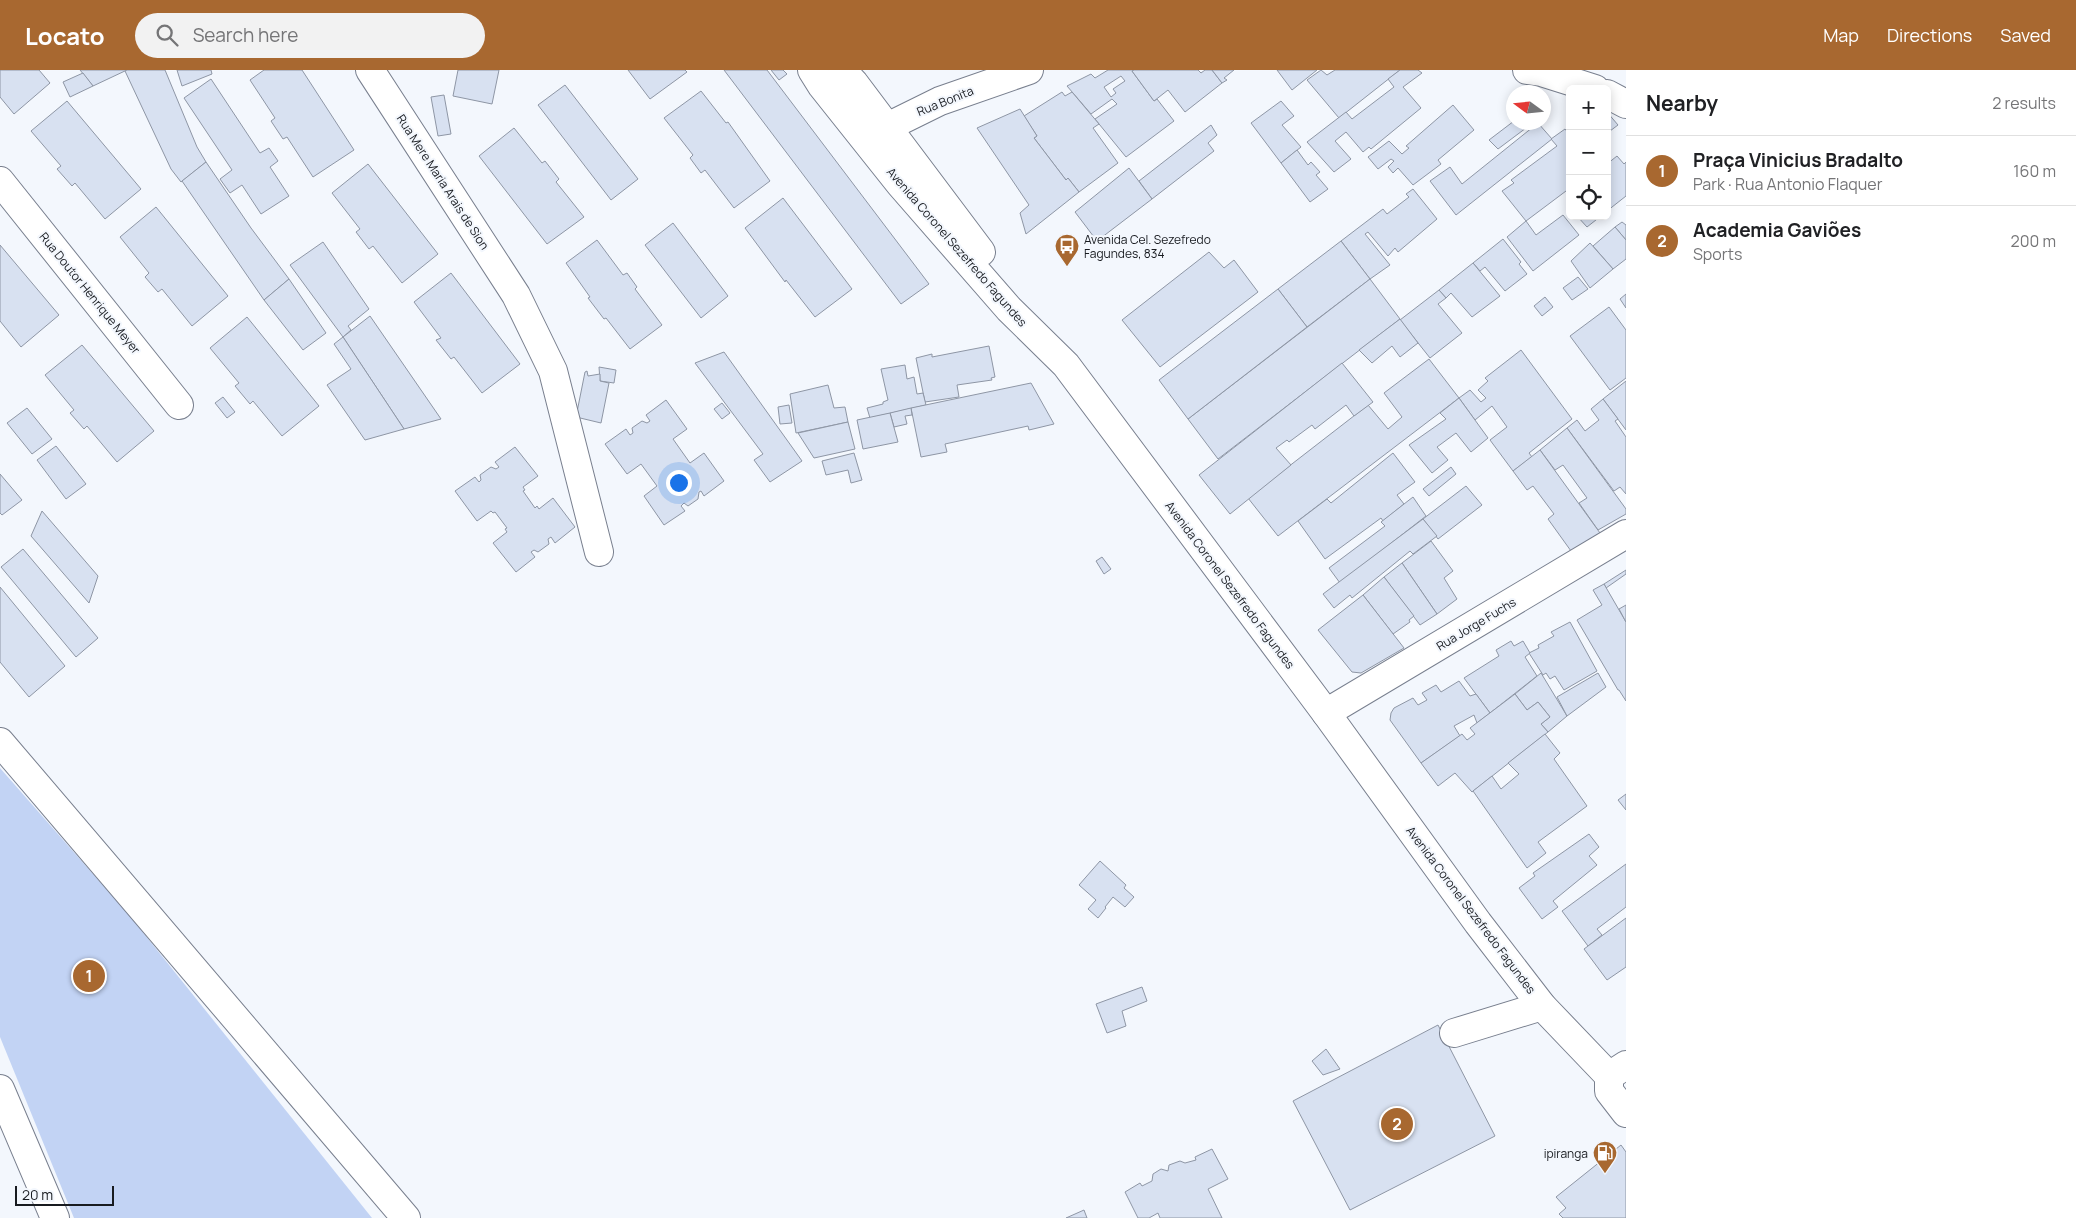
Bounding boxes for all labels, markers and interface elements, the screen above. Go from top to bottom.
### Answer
search box [135,13,485,58]
text: Locato [25,19,105,52]
icon: search [153,21,181,49]
text: Search here [193,22,298,48]
text: Map [1823,23,1859,47]
text: Directions [1887,23,1972,47]
text: Saved [2000,23,2051,47]
street label: Rua Bonita [914,82,976,120]
north arrow [1506,85,1551,130]
map controls [1566,85,1611,220]
button: + [1566,85,1611,130]
text: Nearby [1646,89,1718,117]
text: 2 results [1992,92,2056,114]
street label: Rua Mere Maria Arais de Sion [393,111,493,253]
button: − [1566,130,1611,175]
text: Praça Vinicius Bradalto [1693,147,1903,173]
text: 1 [1658,160,1666,182]
text: 160 m [2013,160,2056,182]
street label: Avenida Coronel Sezefredo Fagundes [883,164,1031,330]
text: Park · Rua Antonio Flaquer [1693,173,1882,195]
button: locate [1566,175,1611,220]
text: Academia Gaviões [1693,217,1861,243]
street label: Rua Doutor Henrique Meyer [36,229,145,358]
text: 2 [1657,230,1667,252]
text: 200 m [2011,230,2056,252]
place label: Avenida Cel. Sezefredo Fagundes, 834 [1084,231,1211,262]
bus stop icon: Avenida Cel. Sezefredo Fagundes, 834 [1054,233,1080,267]
text: Sports [1693,243,1742,265]
your location [666,470,692,496]
street label: Avenida Coronel Sezefredo Fagundes [1161,498,1299,672]
street label: Rua Jorge Fuchs [1433,593,1519,655]
street label: Avenida Coronel Sezefredo Fagundes [1402,823,1540,997]
pin: 1 [73,957,105,995]
pin: 2 [1381,1105,1413,1143]
fuel station icon: ipiranga [1592,1140,1618,1174]
place label: ipiranga [1544,1145,1588,1162]
scale bar [15,1183,114,1206]
text: 20 m [22,1185,53,1204]

